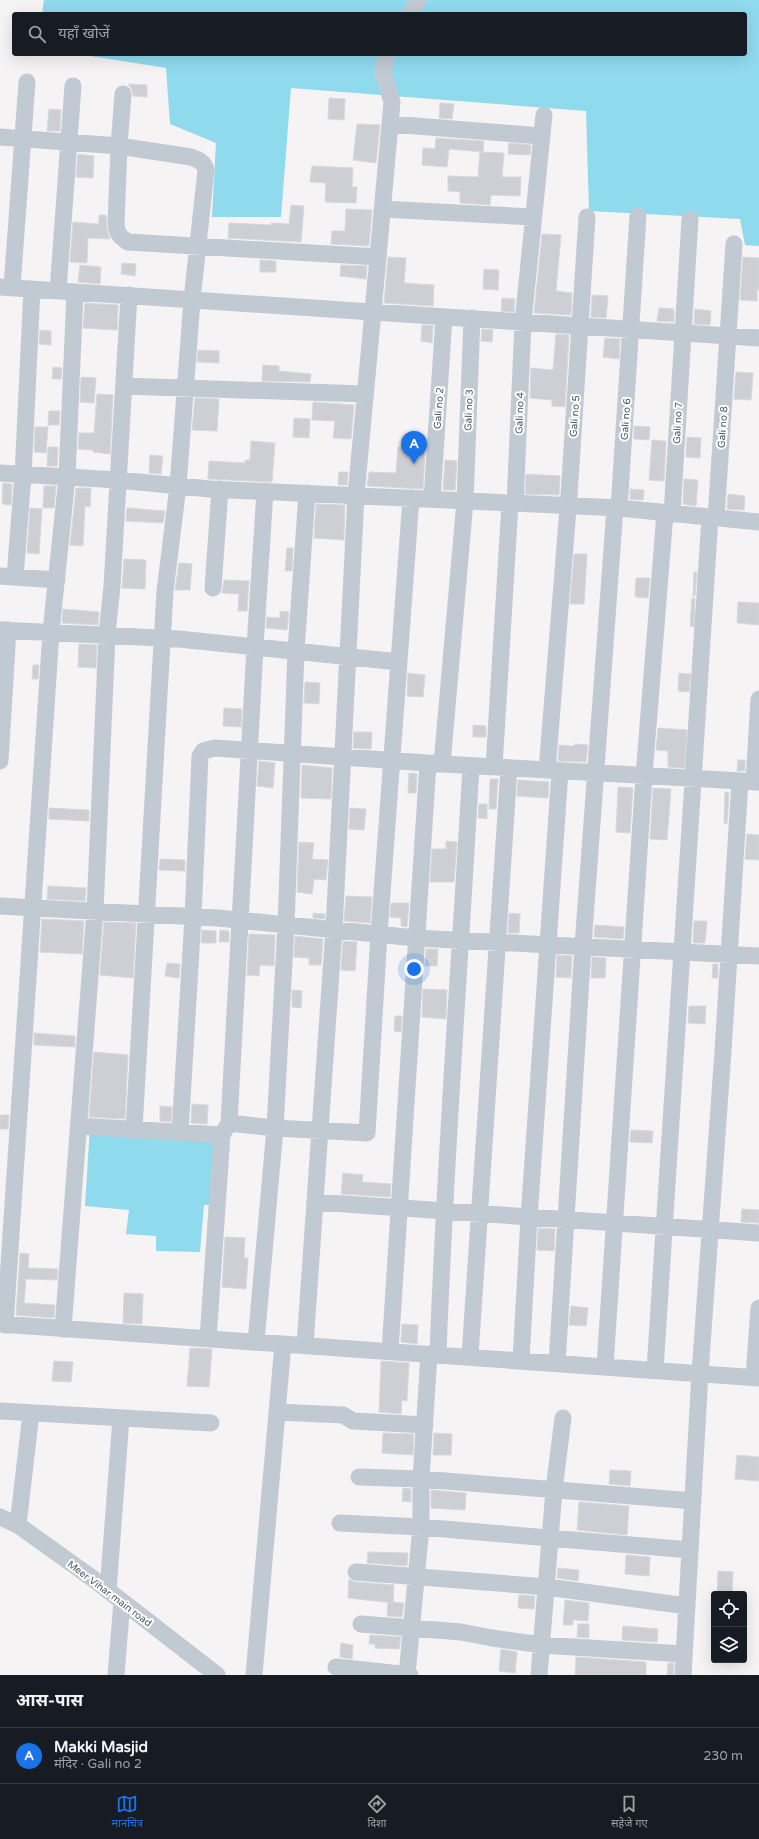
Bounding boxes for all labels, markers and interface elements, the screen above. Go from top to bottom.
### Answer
search box [12,12,747,56]
icon: search [26,23,48,45]
text: यहाँ खोजें [58,24,110,42]
street label: Gali no 2 [432,387,446,429]
street label: Gali no 3 [462,389,476,431]
street label: Gali no 4 [513,392,527,434]
street label: Gali no 5 [568,395,582,437]
street label: Gali no 6 [619,398,633,440]
street label: Gali no 7 [671,402,685,444]
street label: Gali no 8 [716,406,730,448]
pin: A [401,431,427,464]
your location [404,959,424,979]
street label: Meer Vihar main road [65,1558,154,1629]
map controls [711,1591,747,1663]
button: locate [711,1591,747,1627]
button: layers [711,1627,747,1663]
text: आस-पास [16,1690,83,1711]
text: Makki Masjid [54,1738,148,1756]
text: A [24,1748,34,1764]
text: 230 m [703,1748,743,1764]
text: मंदिर · Gali no 2 [54,1756,142,1772]
tab: मानचित्र [111,1793,143,1831]
tab: दिशा [366,1793,388,1831]
tab: सहेजे गए [611,1793,647,1831]

